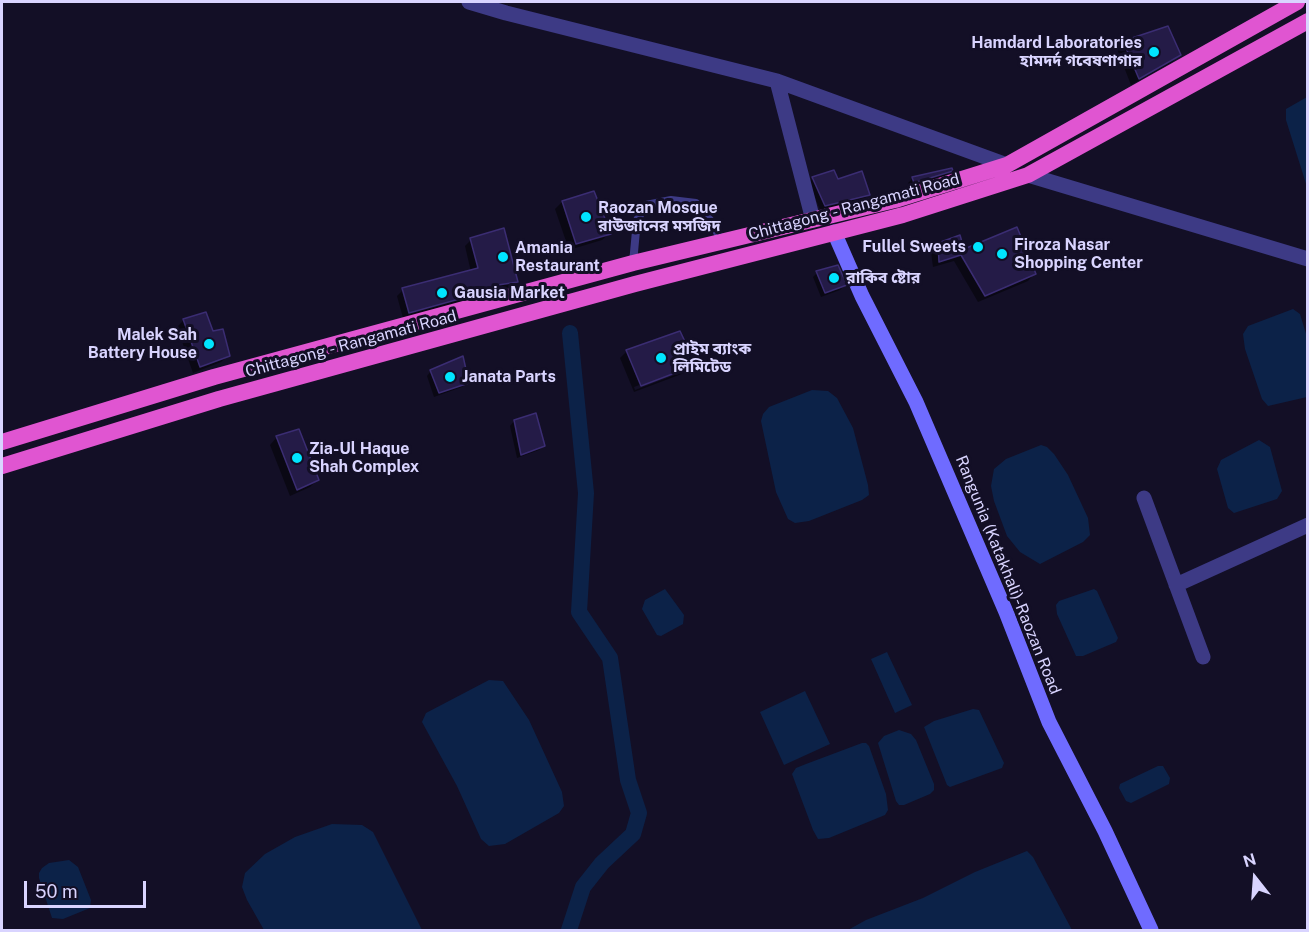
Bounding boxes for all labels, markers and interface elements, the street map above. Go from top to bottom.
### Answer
place label: Hamdard Laboratories হামদর্দ গবেষণাগার [971,33,1142,71]
marker: Hamdard Laboratories হামদর্দ গবেষণাগার [1147,45,1161,59]
street label: Chittagong - Rangamati Road [746,170,962,244]
place label: Raozan Mosque রাউজানের মসজিদ [598,198,721,236]
marker: Raozan Mosque রাউজানের মসজিদ [579,210,593,224]
place label: Firoza Nasar Shopping Center [1014,235,1143,273]
place label: Fullel Sweets [862,237,966,257]
place label: Amania Restaurant [515,238,600,276]
marker: Fullel Sweets [971,240,985,254]
marker: Firoza Nasar Shopping Center [995,247,1009,261]
marker: Amania Restaurant [496,250,510,264]
place label: রাকিব ষ্টোর [846,268,920,288]
marker: রাকিব ষ্টোর [827,271,841,285]
place label: Gausia Market [454,283,565,303]
marker: Gausia Market [435,286,449,300]
street label: Chittagong - Rangamati Road [243,307,459,381]
place label: Malek Sah Battery House [88,325,197,363]
marker: Malek Sah Battery House [202,337,216,351]
place label: প্রাইম ব্যাংক লিমিটেড [673,339,751,377]
marker: প্রাইম ব্যাংক লিমিটেড [654,351,668,365]
place label: Janata Parts [462,367,556,387]
marker: Janata Parts [443,370,457,384]
place label: Zia-Ul Haque Shah Complex [309,439,419,477]
marker: Zia-Ul Haque Shah Complex [290,451,304,465]
street label: Rangunia (Katakhali)-Raozan Road [951,453,1065,697]
north arrow [1225,848,1285,908]
text: N [1241,849,1258,871]
scale bar [27,869,148,907]
text: 50 m [35,881,78,902]

